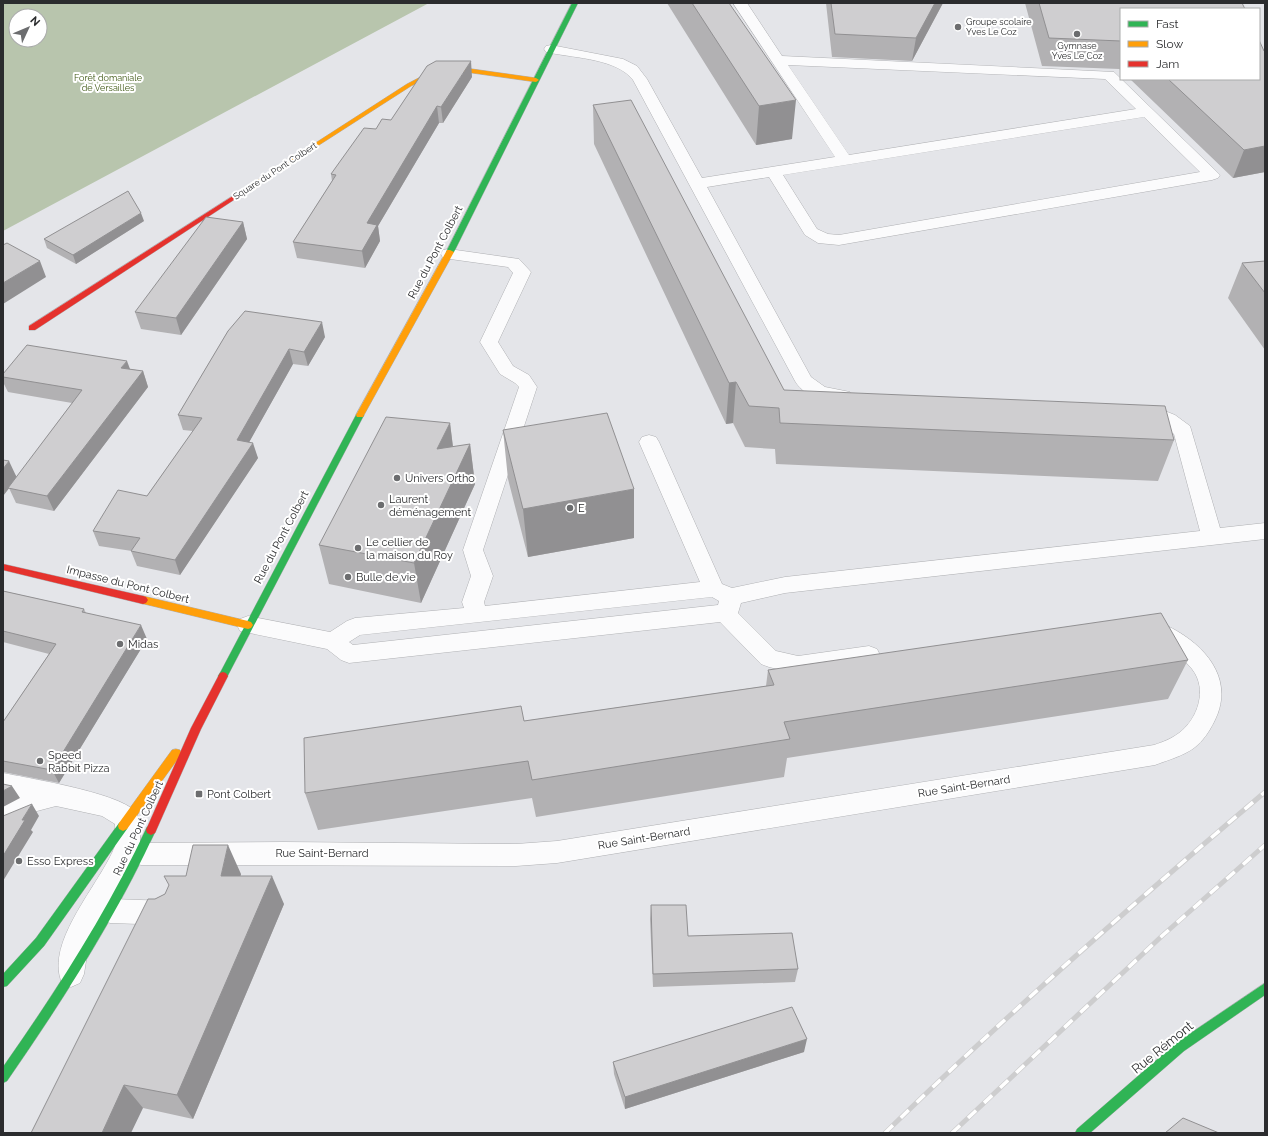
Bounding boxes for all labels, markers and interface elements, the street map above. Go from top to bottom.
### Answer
north arrow [8,8,48,48]
legend [1120,8,1260,80]
text: N [27,14,42,29]
place label: Groupe scolaire Yves Le Coz [966,17,1032,37]
text: Fast [1156,17,1179,31]
marker: Groupe scolaire Yves Le Coz [953,22,963,32]
marker: Gymnase Yves Le Coz [1072,29,1082,39]
text: Slow [1156,37,1183,51]
place label: Gymnase Yves Le Coz [1052,41,1103,61]
text: Jam [1156,57,1179,71]
park label: Forêt domaniale de Versailles [74,73,143,93]
street label: Square du Pont Colbert [231,140,319,202]
street label: Rue du Pont Colbert [406,203,466,301]
place label: Univers Ortho [405,472,475,485]
marker: Univers Ortho [392,473,402,483]
street label: Rue du Pont Colbert [252,488,312,586]
place label: Laurent déménagement [389,493,471,519]
marker: Laurent déménagement [376,500,386,510]
place label: E [578,502,585,515]
marker: E [565,503,575,513]
place label: Le cellier de la maison du Roy [366,536,453,562]
marker: Le cellier de la maison du Roy [353,543,363,553]
street label: Impasse du Pont Colbert [65,563,191,606]
place label: Bulle de vie [356,571,416,584]
marker: Bulle de vie [343,572,353,582]
place label: Midas [128,638,158,651]
marker: Midas [115,639,125,649]
place label: Speed Rabbit Pizza [48,749,110,775]
marker: Speed Rabbit Pizza [35,756,45,766]
street label: Rue Saint-Bernard [917,773,1011,800]
street label: Rue du Pont Colbert [111,778,166,878]
place label: Pont Colbert [207,788,271,801]
marker: Pont Colbert [194,789,204,799]
street label: Rue Saint-Bernard [597,825,691,852]
street label: Rue Saint-Bernard [275,847,369,860]
place label: Esso Express [27,855,93,868]
marker: Esso Express [14,856,24,866]
street label: Rue Rémont [1129,1018,1196,1077]

